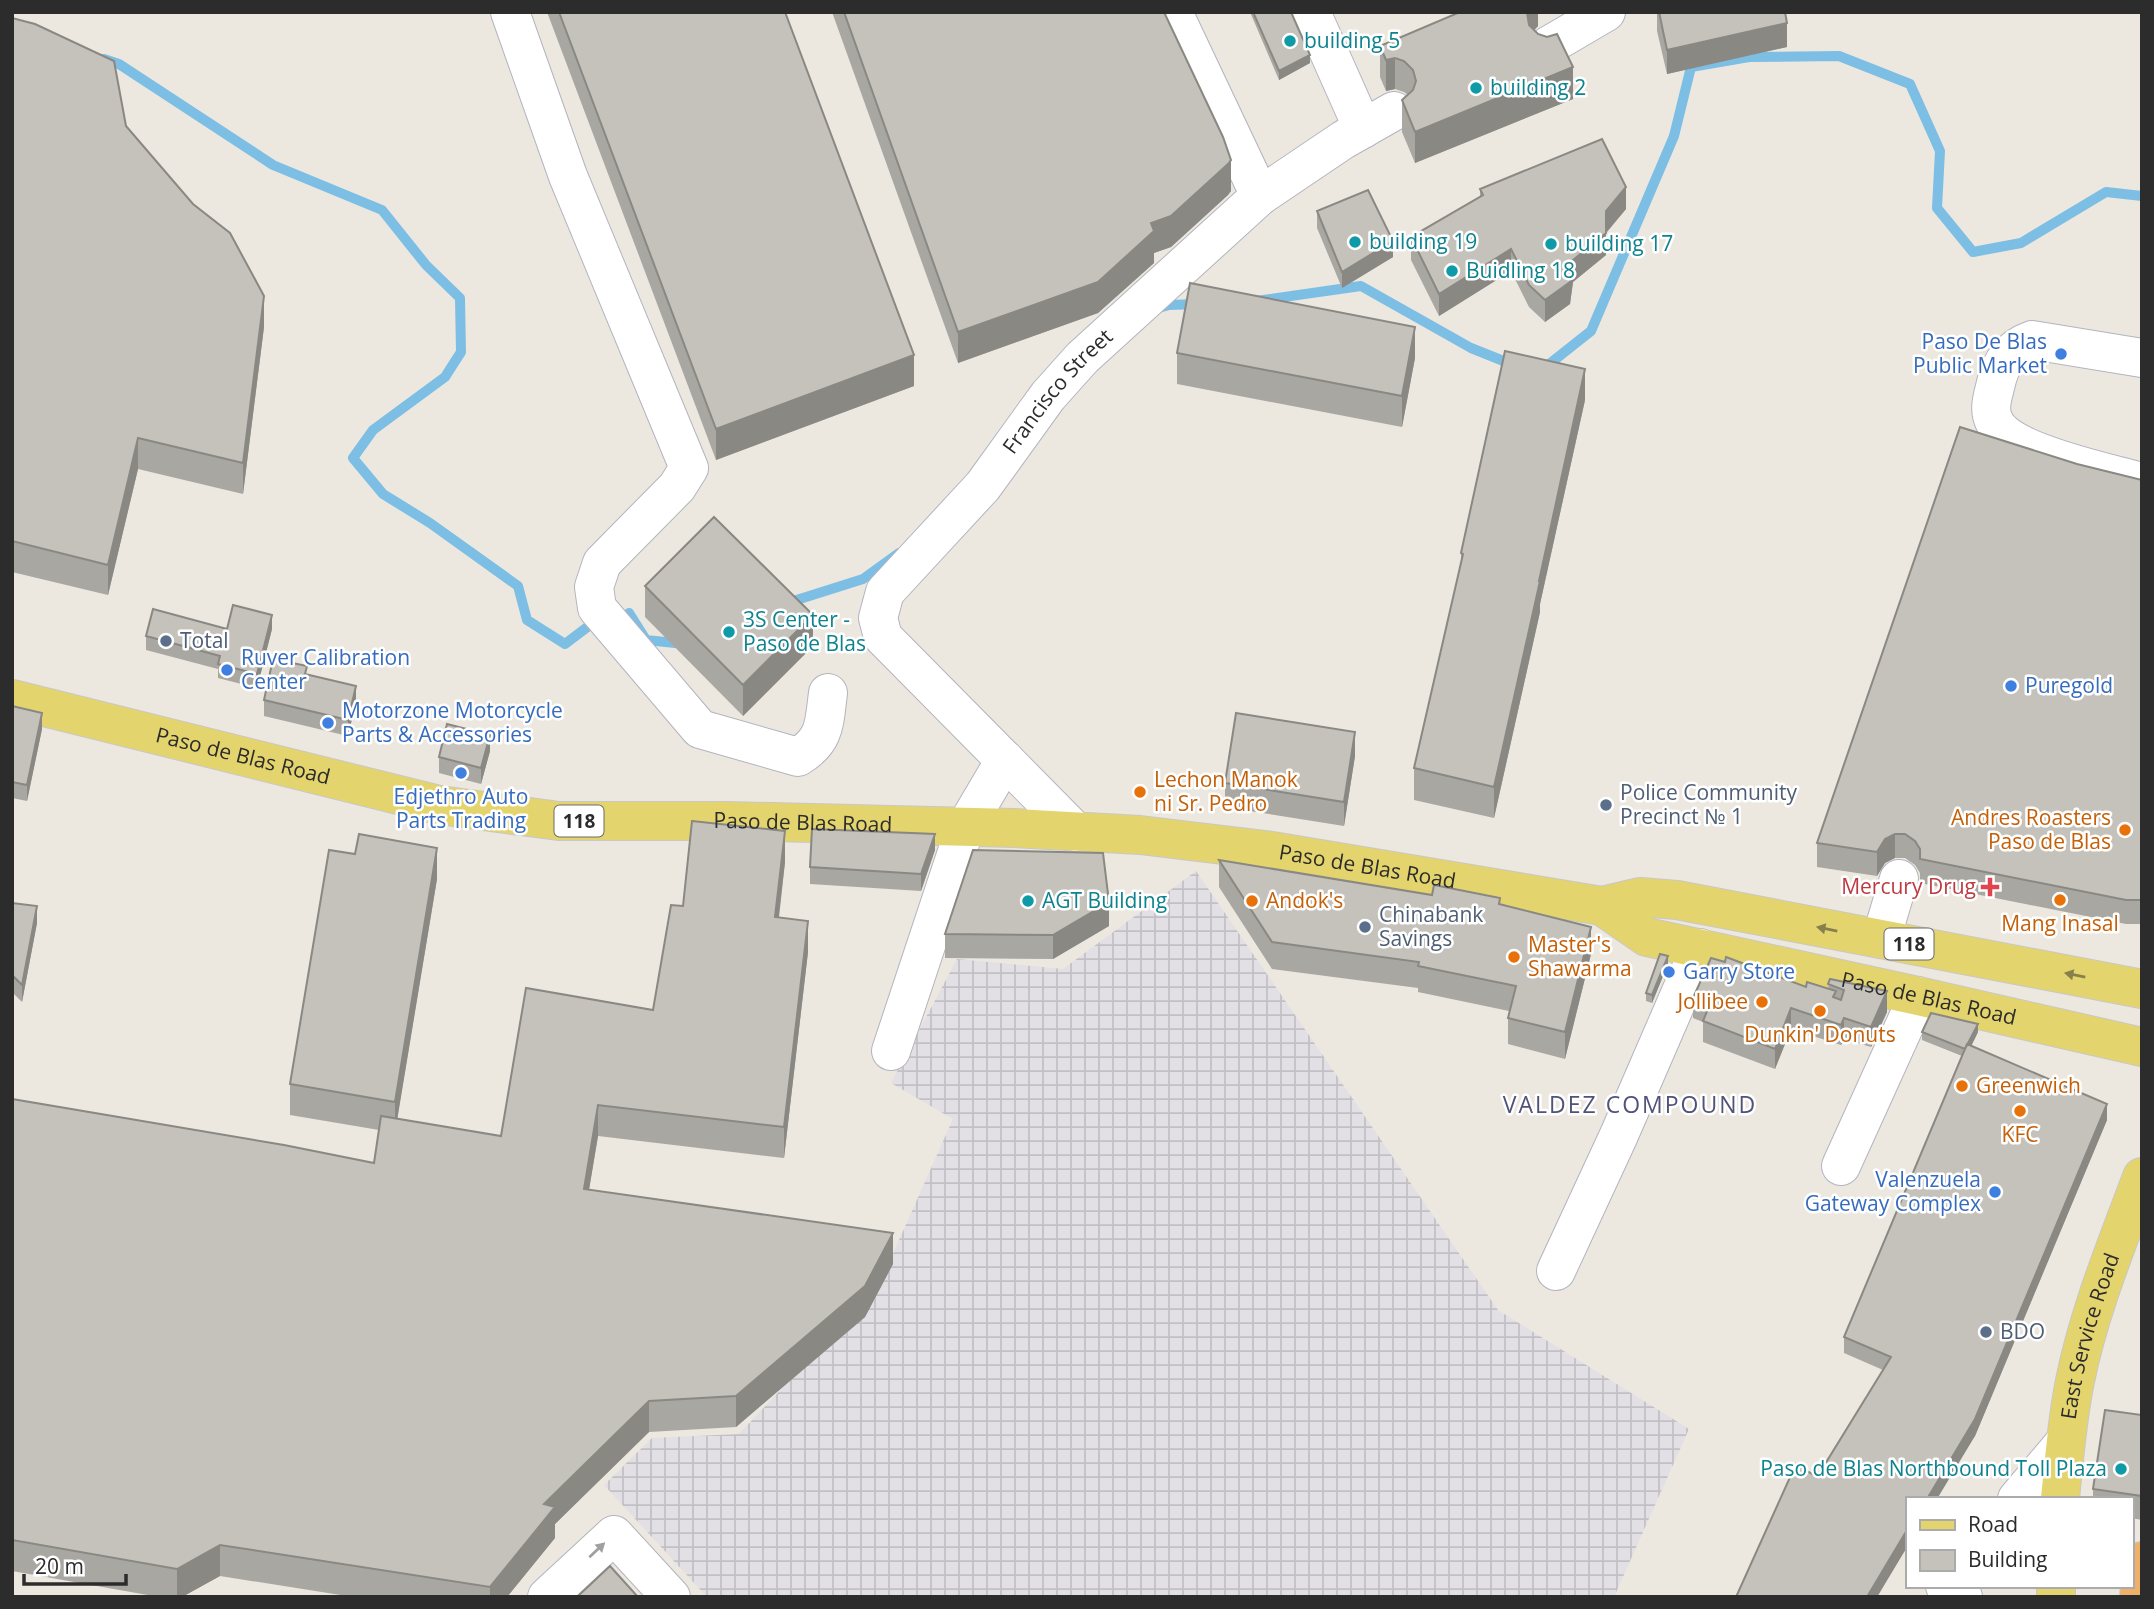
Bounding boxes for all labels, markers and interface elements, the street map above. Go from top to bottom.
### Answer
place label: building 5 [1304,26,1400,54]
marker: building 5 [1282,33,1298,49]
place label: building 2 [1490,73,1586,101]
marker: building 2 [1468,80,1484,96]
place label: building 19 [1369,227,1477,255]
place label: building 17 [1565,229,1673,257]
marker: building 19 [1347,234,1363,250]
marker: building 17 [1543,236,1559,252]
place label: Buidling 18 [1466,256,1575,284]
marker: Buidling 18 [1444,263,1460,279]
street label: Francisco Street [996,322,1118,459]
place label: Paso De Blas Public Market [1913,327,2047,379]
marker: Paso De Blas Public Market [2053,346,2069,362]
place label: 3S Center - Paso de Blas [743,605,866,657]
marker: 3S Center - Paso de Blas [721,624,737,640]
place label: Total [180,626,229,654]
marker: Total [158,633,174,649]
place label: Ruver Calibration Center [241,643,410,695]
marker: Ruver Calibration Center [219,662,235,678]
place label: Puregold [2025,671,2113,699]
marker: Puregold [2003,678,2019,694]
place label: Motorzone Motorcycle Parts & Accessories [342,696,563,748]
marker: Motorzone Motorcycle Parts & Accessories [320,715,336,731]
street label: Paso de Blas Road [153,720,333,790]
marker: Edjethro Auto Parts Trading [453,765,469,781]
place label: Lechon Manok ni Sr. Pedro [1154,765,1298,817]
place label: Police Community Precinct № 1 [1620,778,1797,830]
place label: Edjethro Auto Parts Trading [394,782,528,834]
marker: Lechon Manok ni Sr. Pedro [1132,784,1148,800]
marker: Police Community Precinct № 1 [1598,797,1614,813]
place label: Andres Roasters Paso de Blas [1951,803,2111,855]
road number: 118 [554,806,604,836]
street label: Paso de Blas Road [714,806,893,838]
marker: Andres Roasters Paso de Blas [2117,822,2133,838]
street label: Paso de Blas Road [1277,837,1458,894]
place label: Mercury Drug [1841,872,1976,900]
marker: Mercury Drug [1982,879,1998,895]
place label: AGT Building [1042,886,1167,914]
place label: Andok's [1266,886,1343,914]
marker: Mang Inasal [2052,892,2068,908]
marker: AGT Building [1020,893,1036,909]
marker: Andok's [1244,893,1260,909]
place label: Chinabank Savings [1379,900,1483,952]
place label: Mang Inasal [2001,909,2119,937]
marker: Chinabank Savings [1357,919,1373,935]
one-way arrow [1816,923,1838,934]
road number: 118 [1884,928,1934,960]
place label: Master's Shawarma [1528,930,1632,982]
marker: Master's Shawarma [1506,949,1522,965]
place label: Garry Store [1683,957,1795,985]
marker: Garry Store [1661,964,1677,980]
street label: Paso de Blas Road [1839,965,2019,1031]
one-way arrow [2064,969,2086,980]
place label: Jollibee [1675,987,1748,1015]
marker: Jollibee [1754,994,1770,1010]
marker: Dunkin' Donuts [1812,1003,1828,1019]
place label: Dunkin' Donuts [1744,1020,1896,1048]
place label: Greenwich [1976,1071,2081,1099]
marker: Greenwich [1954,1078,1970,1094]
district label: VALDEZ COMPOUND [1503,1088,1757,1120]
marker: KFC [2012,1103,2028,1119]
place label: KFC [2002,1120,2038,1148]
place label: Valenzuela Gateway Complex [1805,1165,1981,1217]
marker: Valenzuela Gateway Complex [1987,1184,2003,1200]
street label: East Service Road [2054,1249,2125,1421]
place label: BDO [2000,1317,2045,1345]
marker: BDO [1978,1324,1994,1340]
place label: Paso de Blas Northbound Toll Plaza [1760,1454,2107,1482]
marker: Paso de Blas Northbound Toll Plaza [2113,1461,2129,1477]
legend [1906,1497,2133,1588]
text: Road [1968,1510,2018,1538]
scale bar [24,1542,126,1586]
one-way arrow [588,1543,605,1559]
text: Building [1968,1545,2047,1573]
text: 20 m [35,1552,84,1580]

